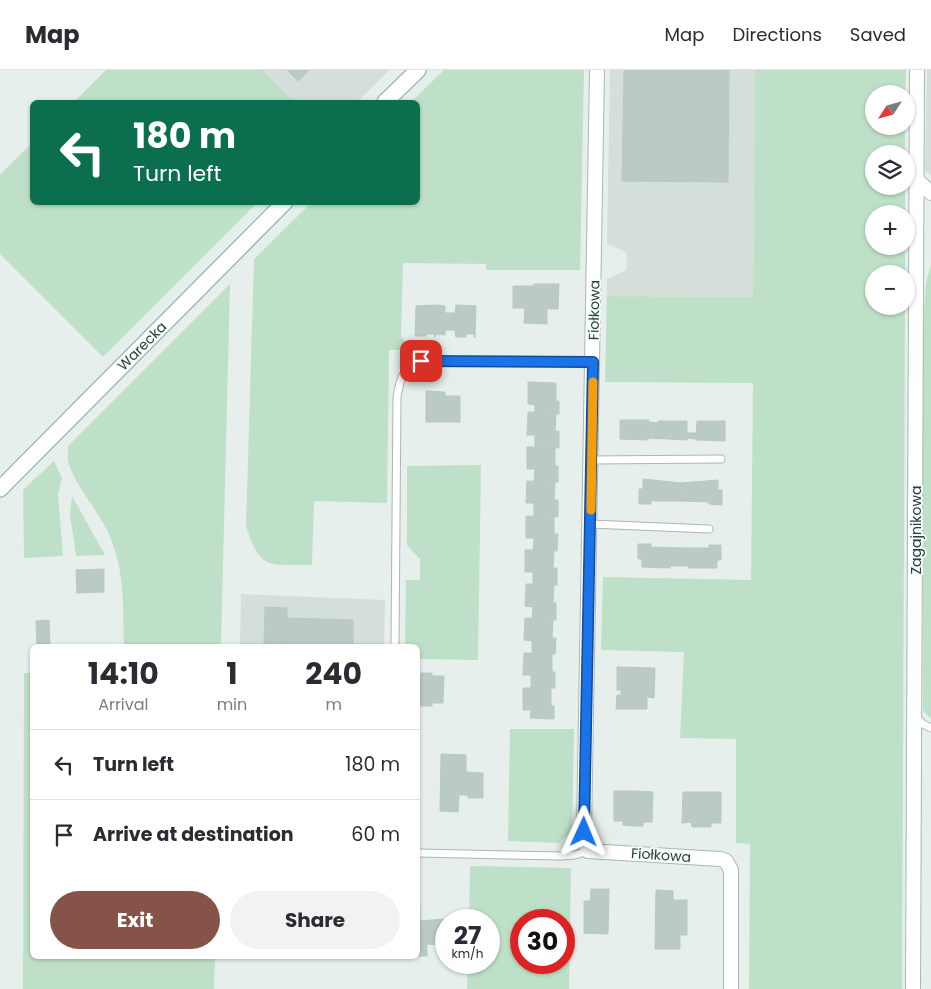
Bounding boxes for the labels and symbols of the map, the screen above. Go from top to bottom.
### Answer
north arrow [865,85,915,135]
street label: Fiołkowa [583,280,605,340]
street label: Warecka [113,317,171,375]
pin [400,340,442,382]
street label: Zagajnikowa [906,486,926,574]
position arrow [557,805,609,857]
street label: Fiołkowa [630,843,692,867]
speed limit sign: 30 [510,909,575,974]

